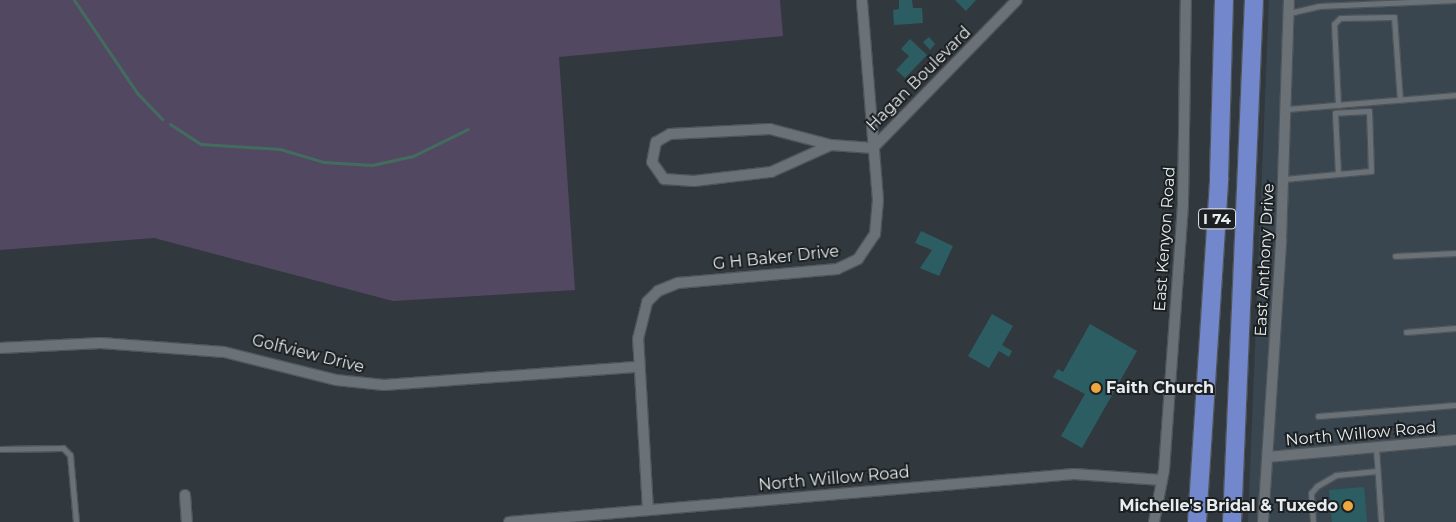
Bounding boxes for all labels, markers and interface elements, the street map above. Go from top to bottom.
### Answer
street label: Hagan Boulevard [863,23,975,135]
street label: East Kenyon Road [1150,166,1180,312]
street label: East Anthony Drive [1251,183,1279,337]
road number: I 74 [1197,206,1237,232]
street label: G H Baker Drive [712,242,840,274]
street label: Golfview Drive [250,331,366,377]
place label: Faith Church [1106,378,1214,398]
marker: Faith Church [1090,382,1102,394]
street label: North Willow Road [1285,418,1437,450]
street label: North Willow Road [758,463,910,495]
place label: Michelle's Bridal & Tuxedo [1119,496,1338,516]
marker: Michelle's Bridal & Tuxedo [1342,500,1354,512]

